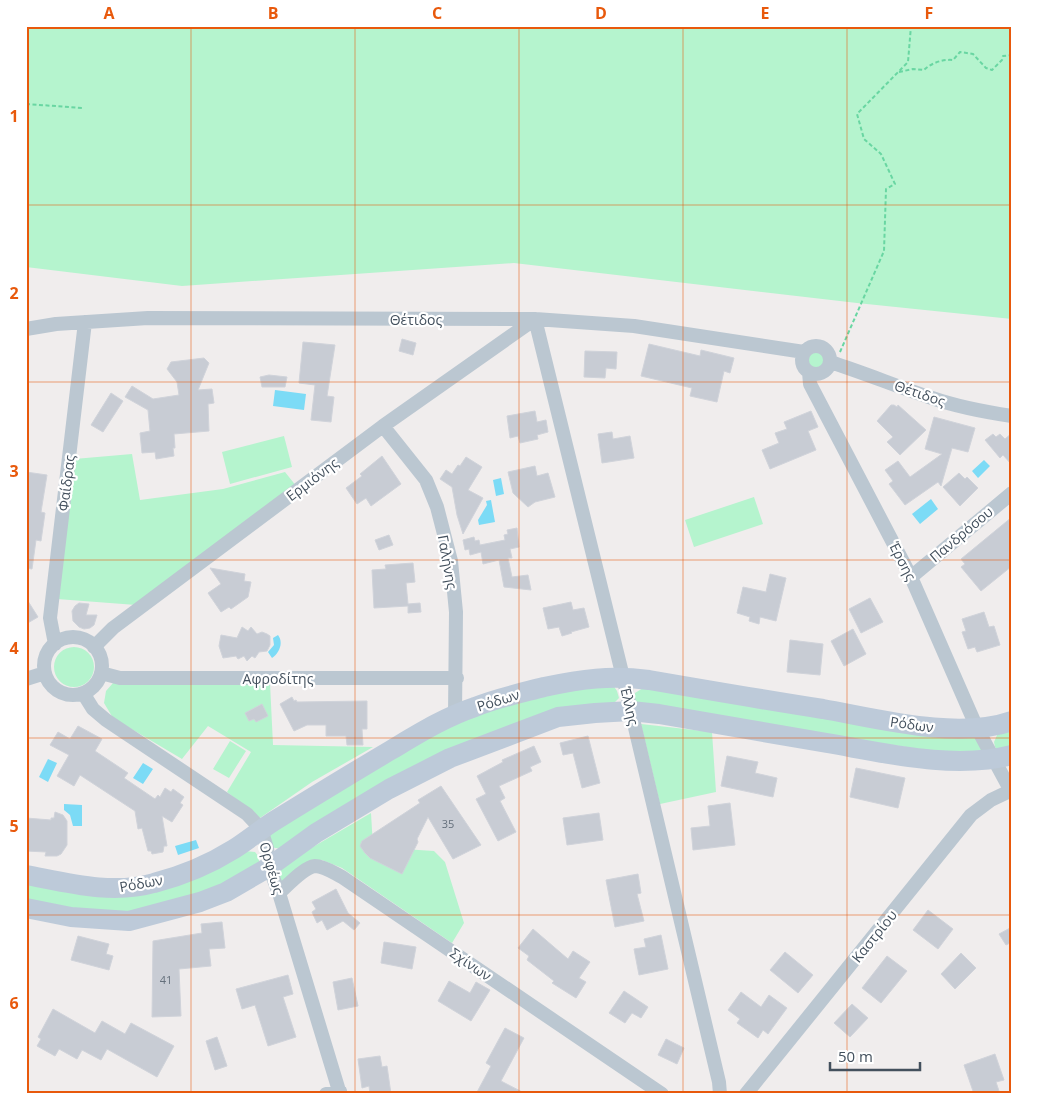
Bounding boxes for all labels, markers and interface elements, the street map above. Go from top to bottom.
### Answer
text: A [103,2,115,24]
text: B [268,2,278,24]
text: C [432,2,442,24]
text: D [595,2,607,24]
text: E [761,2,770,24]
text: F [925,2,933,24]
text: 1 [9,105,19,127]
text: 2 [9,282,19,304]
street label: Θέτιδος [390,310,443,329]
street label: Θέτιδος [892,375,948,411]
street label: Ερμιόνης [282,453,342,505]
street label: Φαίδρας [53,454,79,512]
text: 3 [9,460,19,482]
street label: Πανδρόσου [925,502,997,566]
street label: Γαλήνης [434,533,462,591]
street label: Έρσης [885,537,921,584]
text: 4 [9,637,19,659]
street label: Αφροδίτης [243,669,314,688]
street label: Έλλης [616,684,644,727]
street label: Ρόδων [474,685,522,715]
street label: Ρόδων [889,712,935,736]
text: 5 [9,815,19,837]
house number: 35 [442,816,454,831]
street label: Ορφέως [255,840,289,897]
street label: Ρόδων [118,870,164,896]
street label: Καστρίου [847,906,901,966]
street label: Σχίνων [446,943,496,985]
house number: 41 [160,972,172,987]
text: 6 [9,992,19,1014]
scale bar [830,1040,920,1072]
text: 50 m [838,1046,873,1066]

